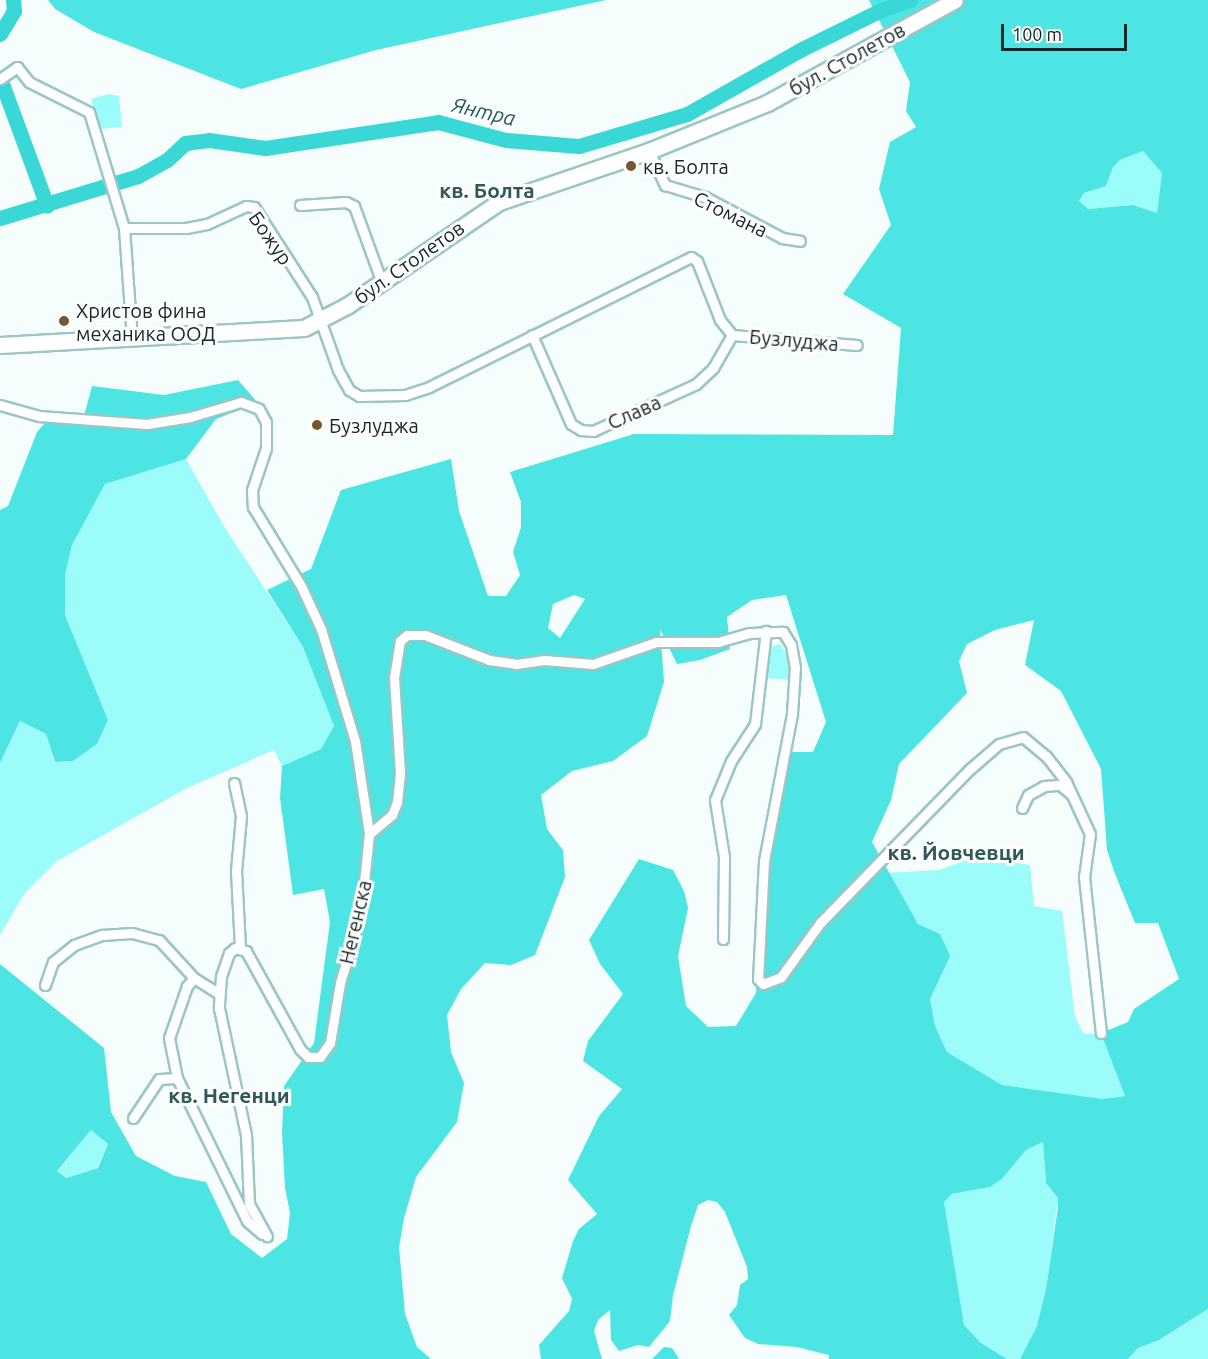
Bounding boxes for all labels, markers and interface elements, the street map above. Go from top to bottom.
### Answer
scale bar [1004,12,1130,50]
street label: бул. Столетов [785,17,909,101]
text: 100 m [1012,24,1062,44]
water label: Янтра [450,92,518,130]
place label: кв. Болта [643,154,729,178]
marker: кв. Болта [624,159,638,173]
district label: кв. Болта [439,177,535,203]
street label: Стомана [690,186,772,242]
street label: Божур [244,207,298,269]
street label: бул. Столетов [349,215,469,309]
place label: Христов фина механика ООД [76,298,215,345]
marker: Христов фина механика ООД [57,314,71,328]
street label: Бузлуджа [748,324,840,356]
street label: Слава [604,390,664,434]
place label: Бузлуджа [329,413,419,437]
marker: Бузлуджа [310,418,324,432]
district label: кв. Йовчевци [887,839,1025,865]
street label: Негенска [334,878,376,966]
district label: кв. Негенци [168,1082,290,1108]

